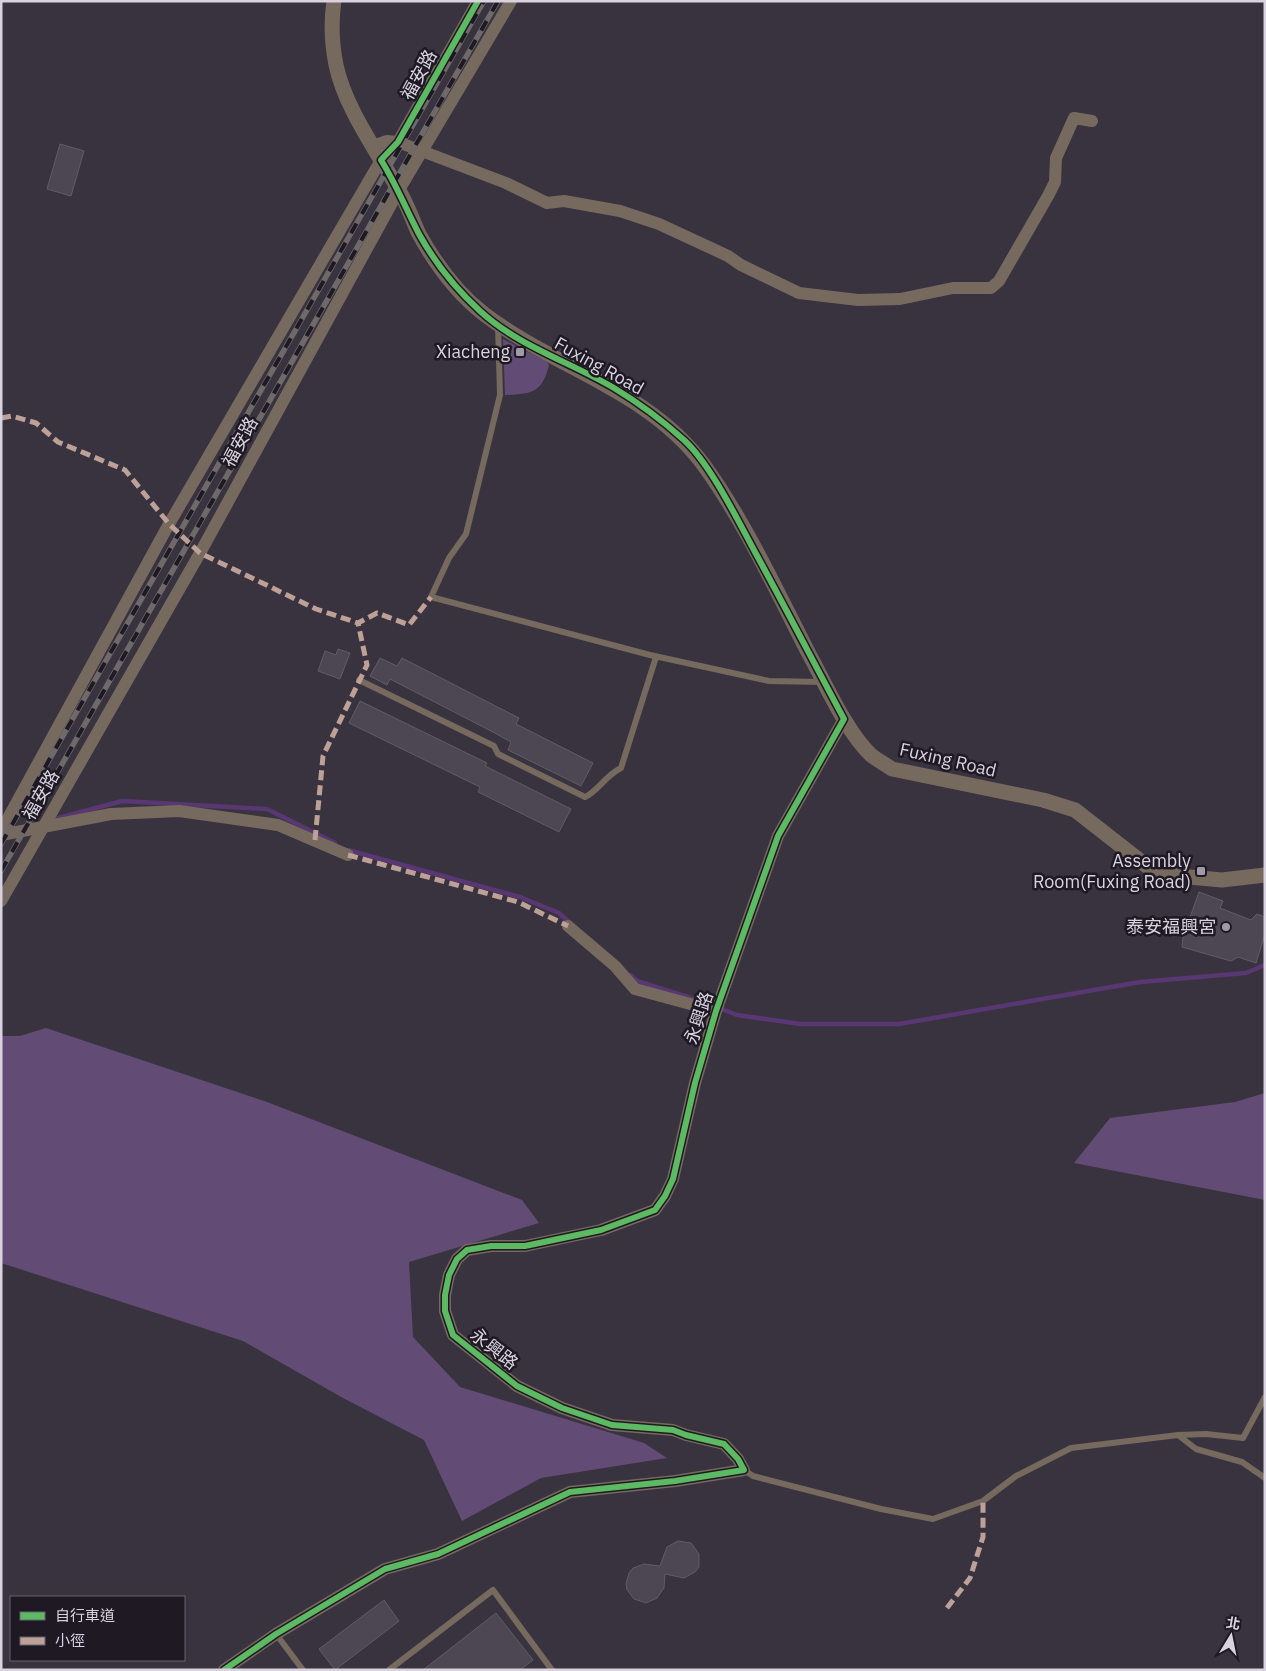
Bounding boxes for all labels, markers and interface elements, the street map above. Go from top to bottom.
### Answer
street label: 福安路 [395,46,442,104]
street label: Fuxing Road [550,332,648,400]
place label: Xiacheng [436,340,510,363]
marker: Xiacheng [514,346,526,358]
street label: 福安路 [216,413,263,471]
street label: Fuxing Road [897,737,999,782]
street label: 福安路 [17,766,64,824]
place label: Assembly Room(Fuxing Road) [1033,849,1191,893]
marker: Assembly Room(Fuxing Road) [1195,865,1207,877]
place label: 泰安福興宮 [1126,915,1216,938]
marker: 泰安福興宮 [1220,921,1232,933]
street label: 永興路 [679,989,718,1047]
street label: 永興路 [466,1323,523,1374]
legend [10,1596,185,1661]
text: 自行車道 [55,1606,115,1625]
north arrow [1206,1611,1256,1661]
text: 北 [1225,1613,1242,1633]
text: 小徑 [55,1631,85,1650]

